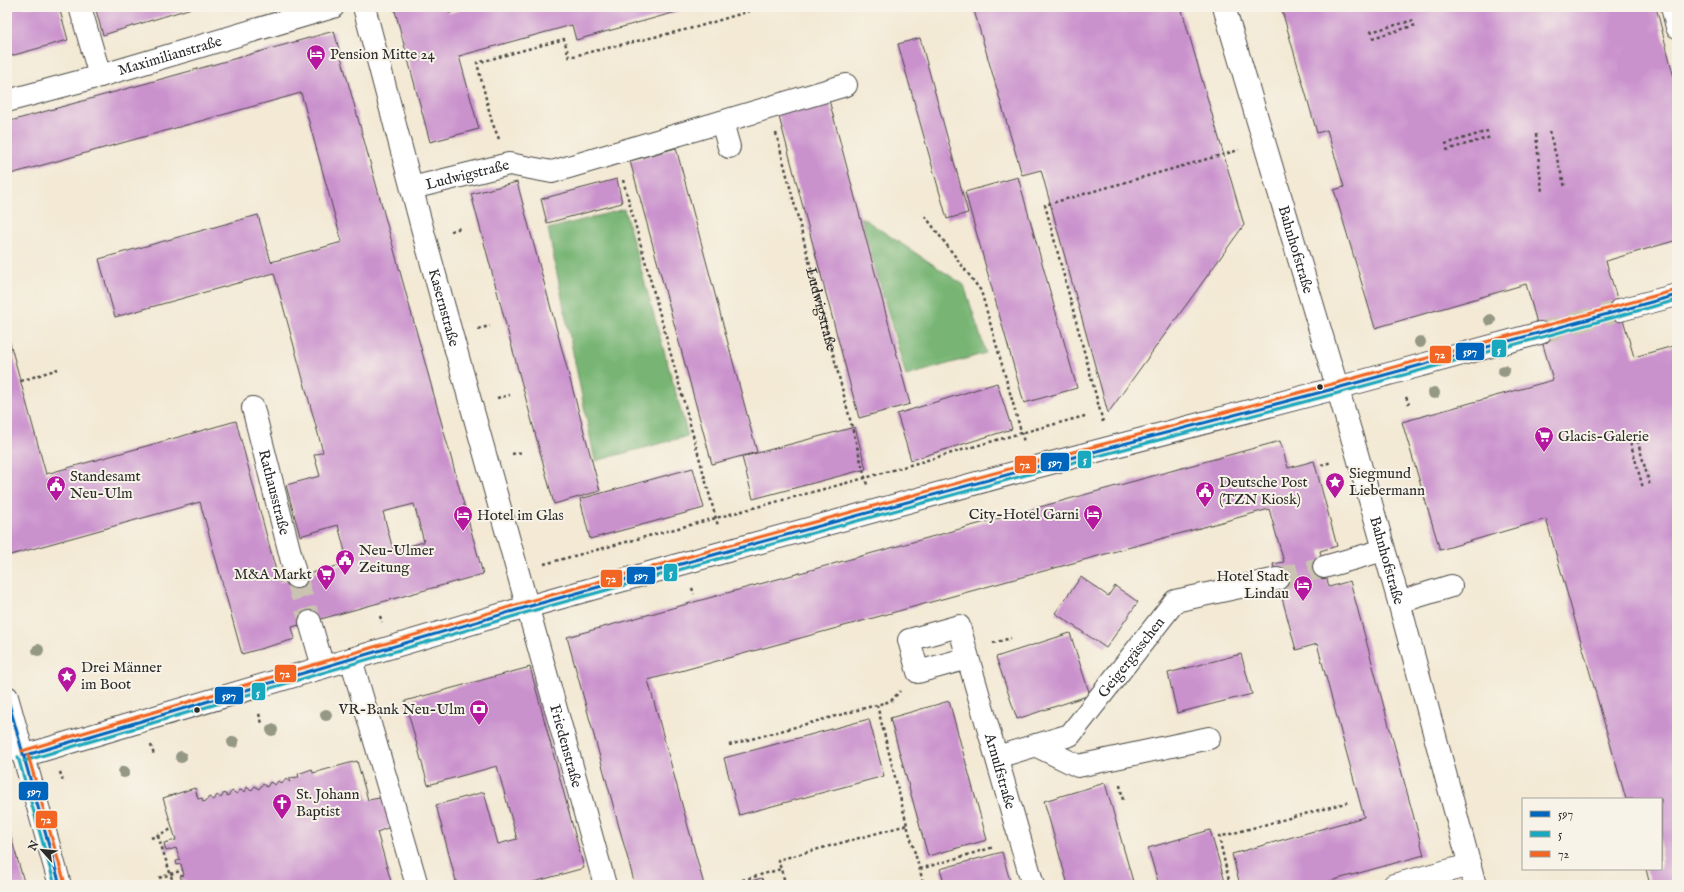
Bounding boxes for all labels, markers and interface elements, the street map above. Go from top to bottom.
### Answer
street label: Maximilianstraße [116,31,224,80]
hotel icon: Pension Mitte 24 [305,43,327,71]
place label: Pension Mitte 24 [330,45,435,64]
street label: Ludwigstraße [424,155,511,194]
street label: Bahnhofstraße [1274,203,1318,296]
street label: Ludwigstraße [802,265,841,353]
street label: Kasernstraße [424,266,464,349]
line badge: 5 [1491,339,1507,358]
line badge: 597 [1455,342,1485,361]
text: 5 [1497,343,1501,357]
line badge: 72 [1429,345,1452,364]
text: 597 [1463,345,1477,359]
text: 72 [1435,348,1446,362]
unlabelled marker [1315,382,1325,392]
supermarket icon: Glacis-Galerie [1533,425,1555,453]
place label: Glacis-Galerie [1558,427,1649,446]
street label: Rathausstraße [254,448,294,537]
line badge: 5 [1077,450,1092,469]
line badge: 597 [1040,452,1070,472]
text: 5 [1083,453,1087,467]
line badge: 72 [1014,455,1037,474]
text: 597 [1048,456,1062,470]
text: 72 [1020,458,1031,472]
place label: Siegmund Liebermann [1349,464,1425,500]
place label: Standesamt Neu-Ulm [70,467,141,503]
place icon: Siegmund Liebermann [1324,471,1346,499]
place label: Deutsche Post (TZN Kiosk) [1219,473,1308,509]
public building icon: Standesamt Neu-Ulm [45,474,67,502]
public building icon: Deutsche Post (TZN Kiosk) [1194,480,1216,508]
hotel icon: City-Hotel Garni [1082,503,1104,531]
hotel icon: Hotel im Glas [452,504,474,532]
place label: City-Hotel Garni [969,505,1079,524]
place label: Hotel im Glas [477,506,564,525]
street label: Bahnhofstraße [1366,514,1409,607]
place label: Neu-Ulmer Zeitung [359,541,435,577]
public building icon: Neu-Ulmer Zeitung [334,548,356,576]
supermarket icon: M&A Markt [315,563,337,591]
line badge: 5 [663,563,678,582]
place label: M&A Markt [234,565,312,584]
line badge: 597 [626,566,656,585]
text: 5 [669,566,673,580]
place label: Hotel Stadt Lindau [1216,567,1289,603]
line badge: 72 [600,569,623,588]
text: 597 [634,569,648,583]
text: 72 [606,572,617,586]
hotel icon: Hotel Stadt Lindau [1292,574,1314,602]
street label: Geigergässchen [1093,613,1169,702]
place label: Drei Männer im Boot [81,658,162,694]
line badge: 72 [274,664,297,683]
place icon: Drei Männer im Boot [56,665,78,693]
text: 72 [280,667,291,681]
line badge: 5 [251,682,266,701]
line badge: 597 [214,686,244,705]
text: 5 [256,686,260,700]
text: 597 [222,689,236,703]
bank icon: VR-Bank Neu-Ulm [468,698,490,726]
place label: VR-Bank Neu-Ulm [337,700,465,719]
street label: Friedenstraße [546,702,587,790]
unlabelled marker [192,705,202,715]
street label: Arnulfstraße [980,730,1020,811]
line badge: 597 [18,781,49,801]
text: 597 [27,785,41,799]
place label: St. Johann Baptist [296,785,360,821]
church icon: St. Johann Baptist [271,792,293,820]
legend [1522,798,1662,870]
text: 597 [1558,807,1573,822]
line badge: 72 [35,810,58,829]
text: 72 [41,813,52,827]
text: 5 [1558,827,1563,842]
north arrow [22,830,62,870]
text: N [25,838,43,854]
text: 72 [1558,847,1570,862]

